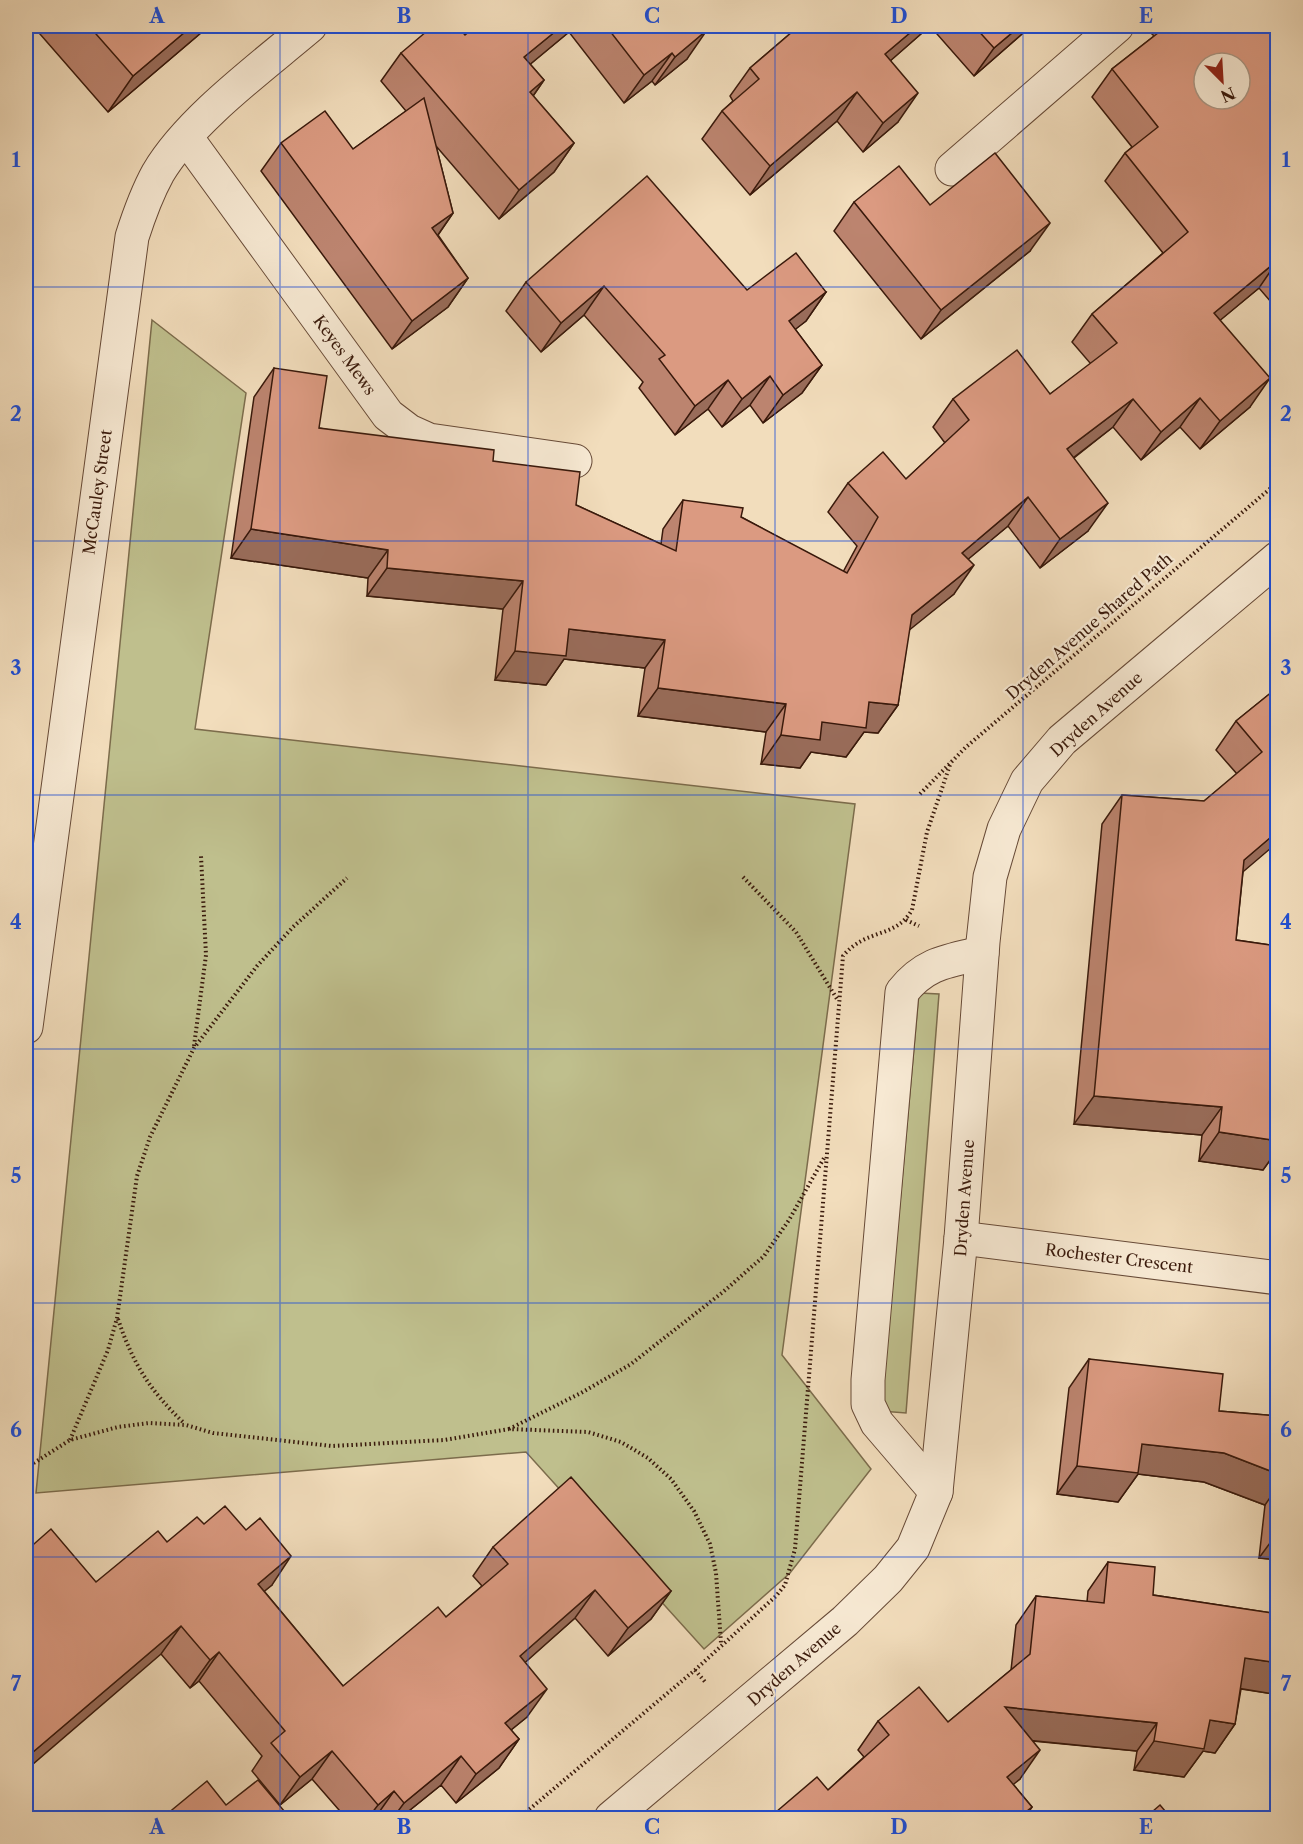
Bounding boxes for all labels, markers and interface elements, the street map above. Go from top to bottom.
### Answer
text: A [148,4,165,28]
text: B [397,4,412,28]
text: C [644,4,660,28]
text: D [890,4,908,28]
text: E [1139,4,1153,28]
north arrow [1192,51,1252,111]
text: N [1218,83,1239,107]
text: 1 [12,148,21,172]
text: 1 [1282,148,1291,172]
street label: Keyes Mews [309,311,381,399]
text: 2 [10,402,22,426]
text: 2 [1280,402,1292,426]
street label: McCauley Street [78,428,116,556]
street label: Dryden Avenue Shared Path [1002,548,1176,704]
text: 3 [10,656,22,680]
text: 3 [1280,656,1292,680]
street label: Dryden Avenue [1046,667,1146,761]
text: 4 [10,910,22,934]
text: 4 [1280,910,1292,934]
street label: Dryden Avenue [950,1139,978,1257]
text: 5 [10,1164,22,1188]
text: 5 [1280,1164,1292,1188]
street label: Rochester Crescent [1044,1239,1194,1277]
text: 6 [10,1418,22,1442]
text: 6 [1280,1418,1292,1442]
street label: Dryden Avenue [743,1618,845,1710]
text: 7 [11,1672,22,1696]
text: 7 [1281,1672,1292,1696]
text: A [148,1815,165,1839]
text: B [397,1815,412,1839]
text: C [644,1815,660,1839]
text: D [890,1815,908,1839]
text: E [1139,1815,1153,1839]

